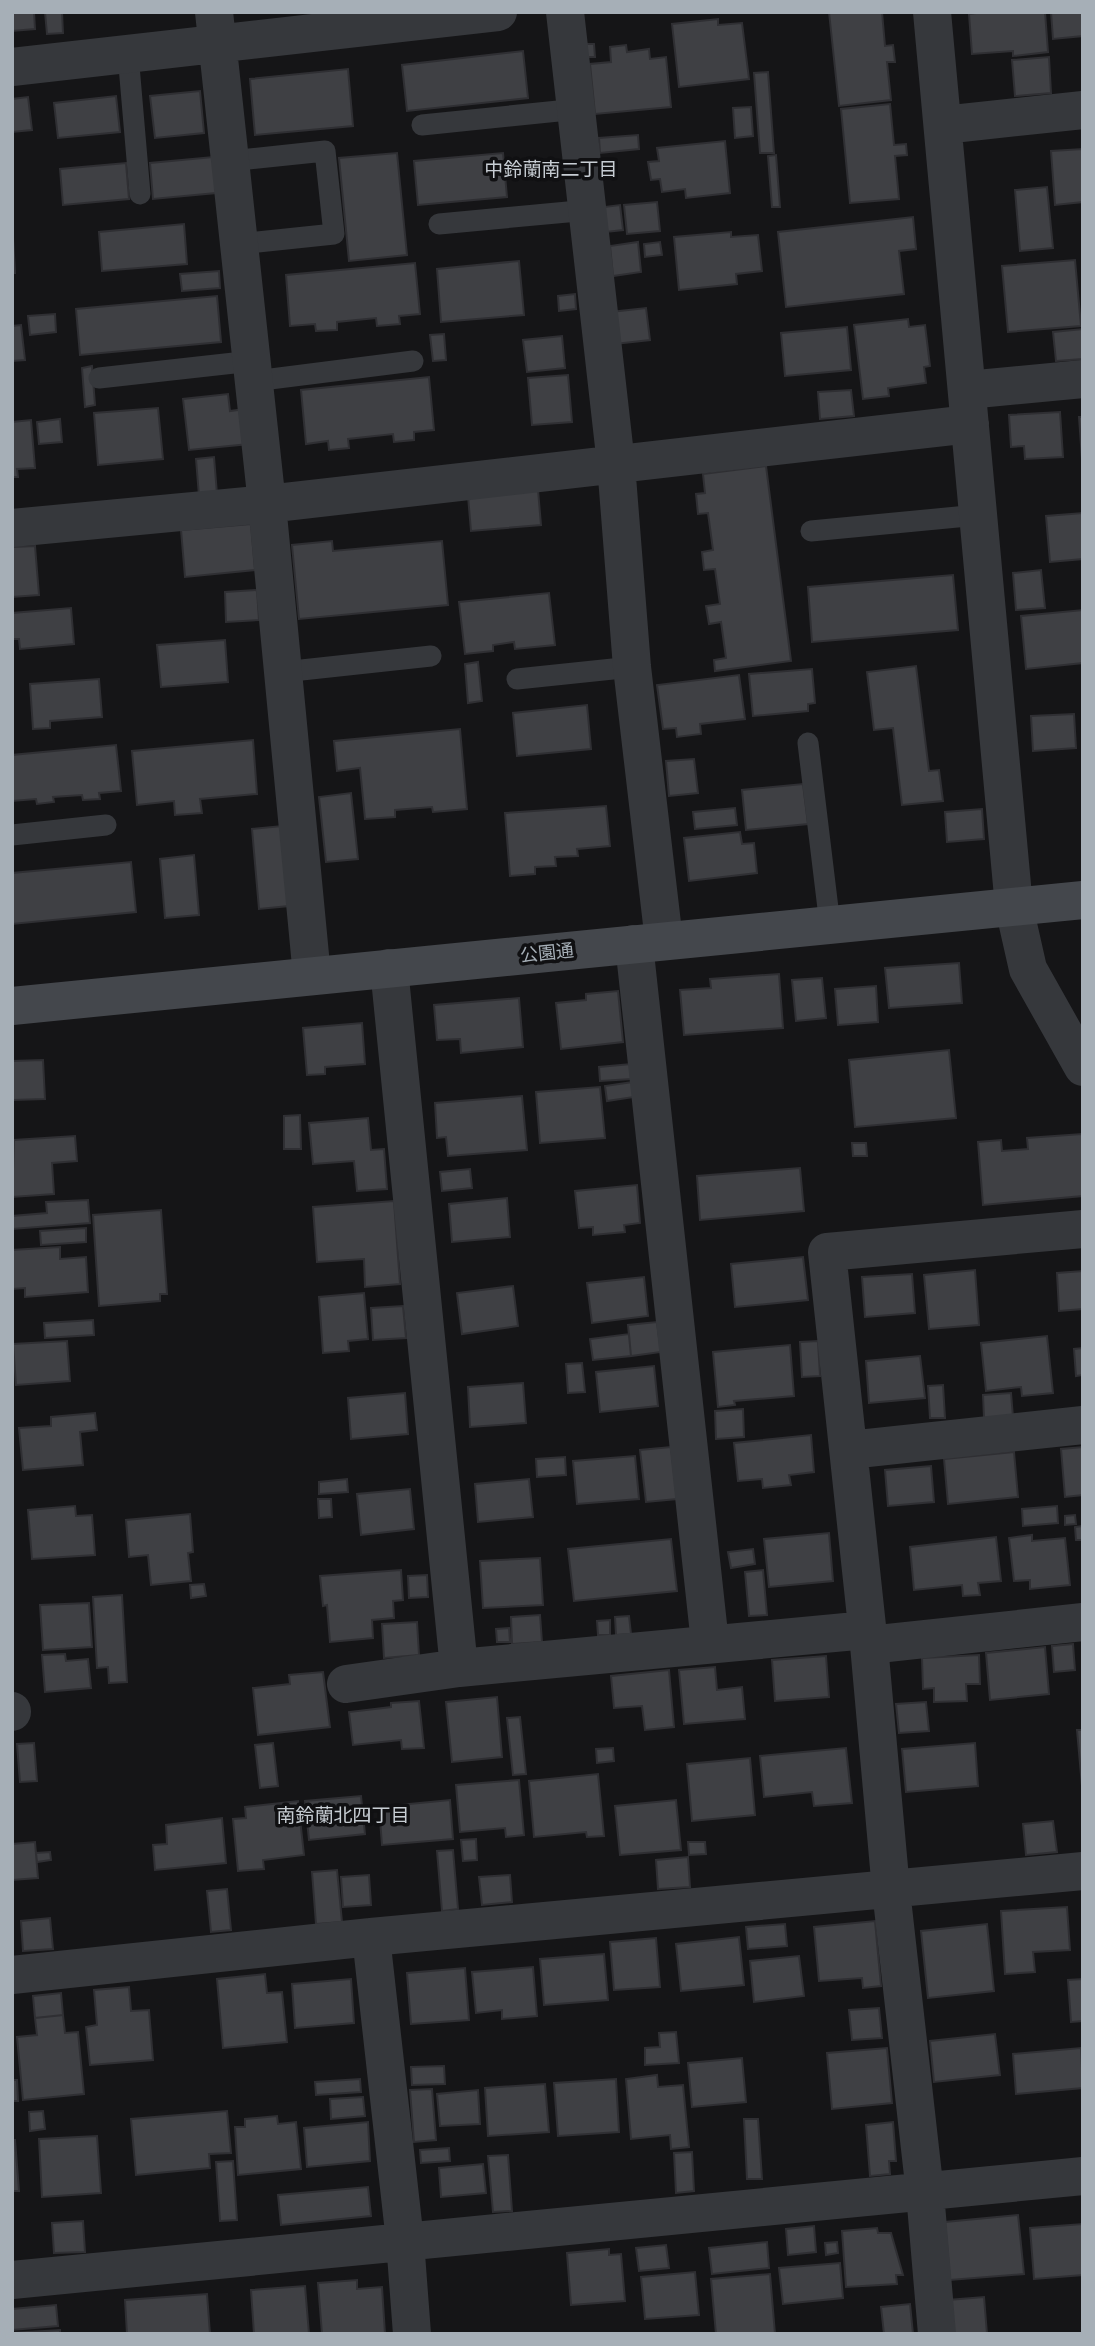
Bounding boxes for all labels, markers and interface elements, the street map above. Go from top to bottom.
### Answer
district label: 中鈴蘭南二丁目 [484,158,618,181]
street label: 公園通 [519,939,575,967]
district label: 南鈴蘭北四丁目 [276,1804,410,1827]

